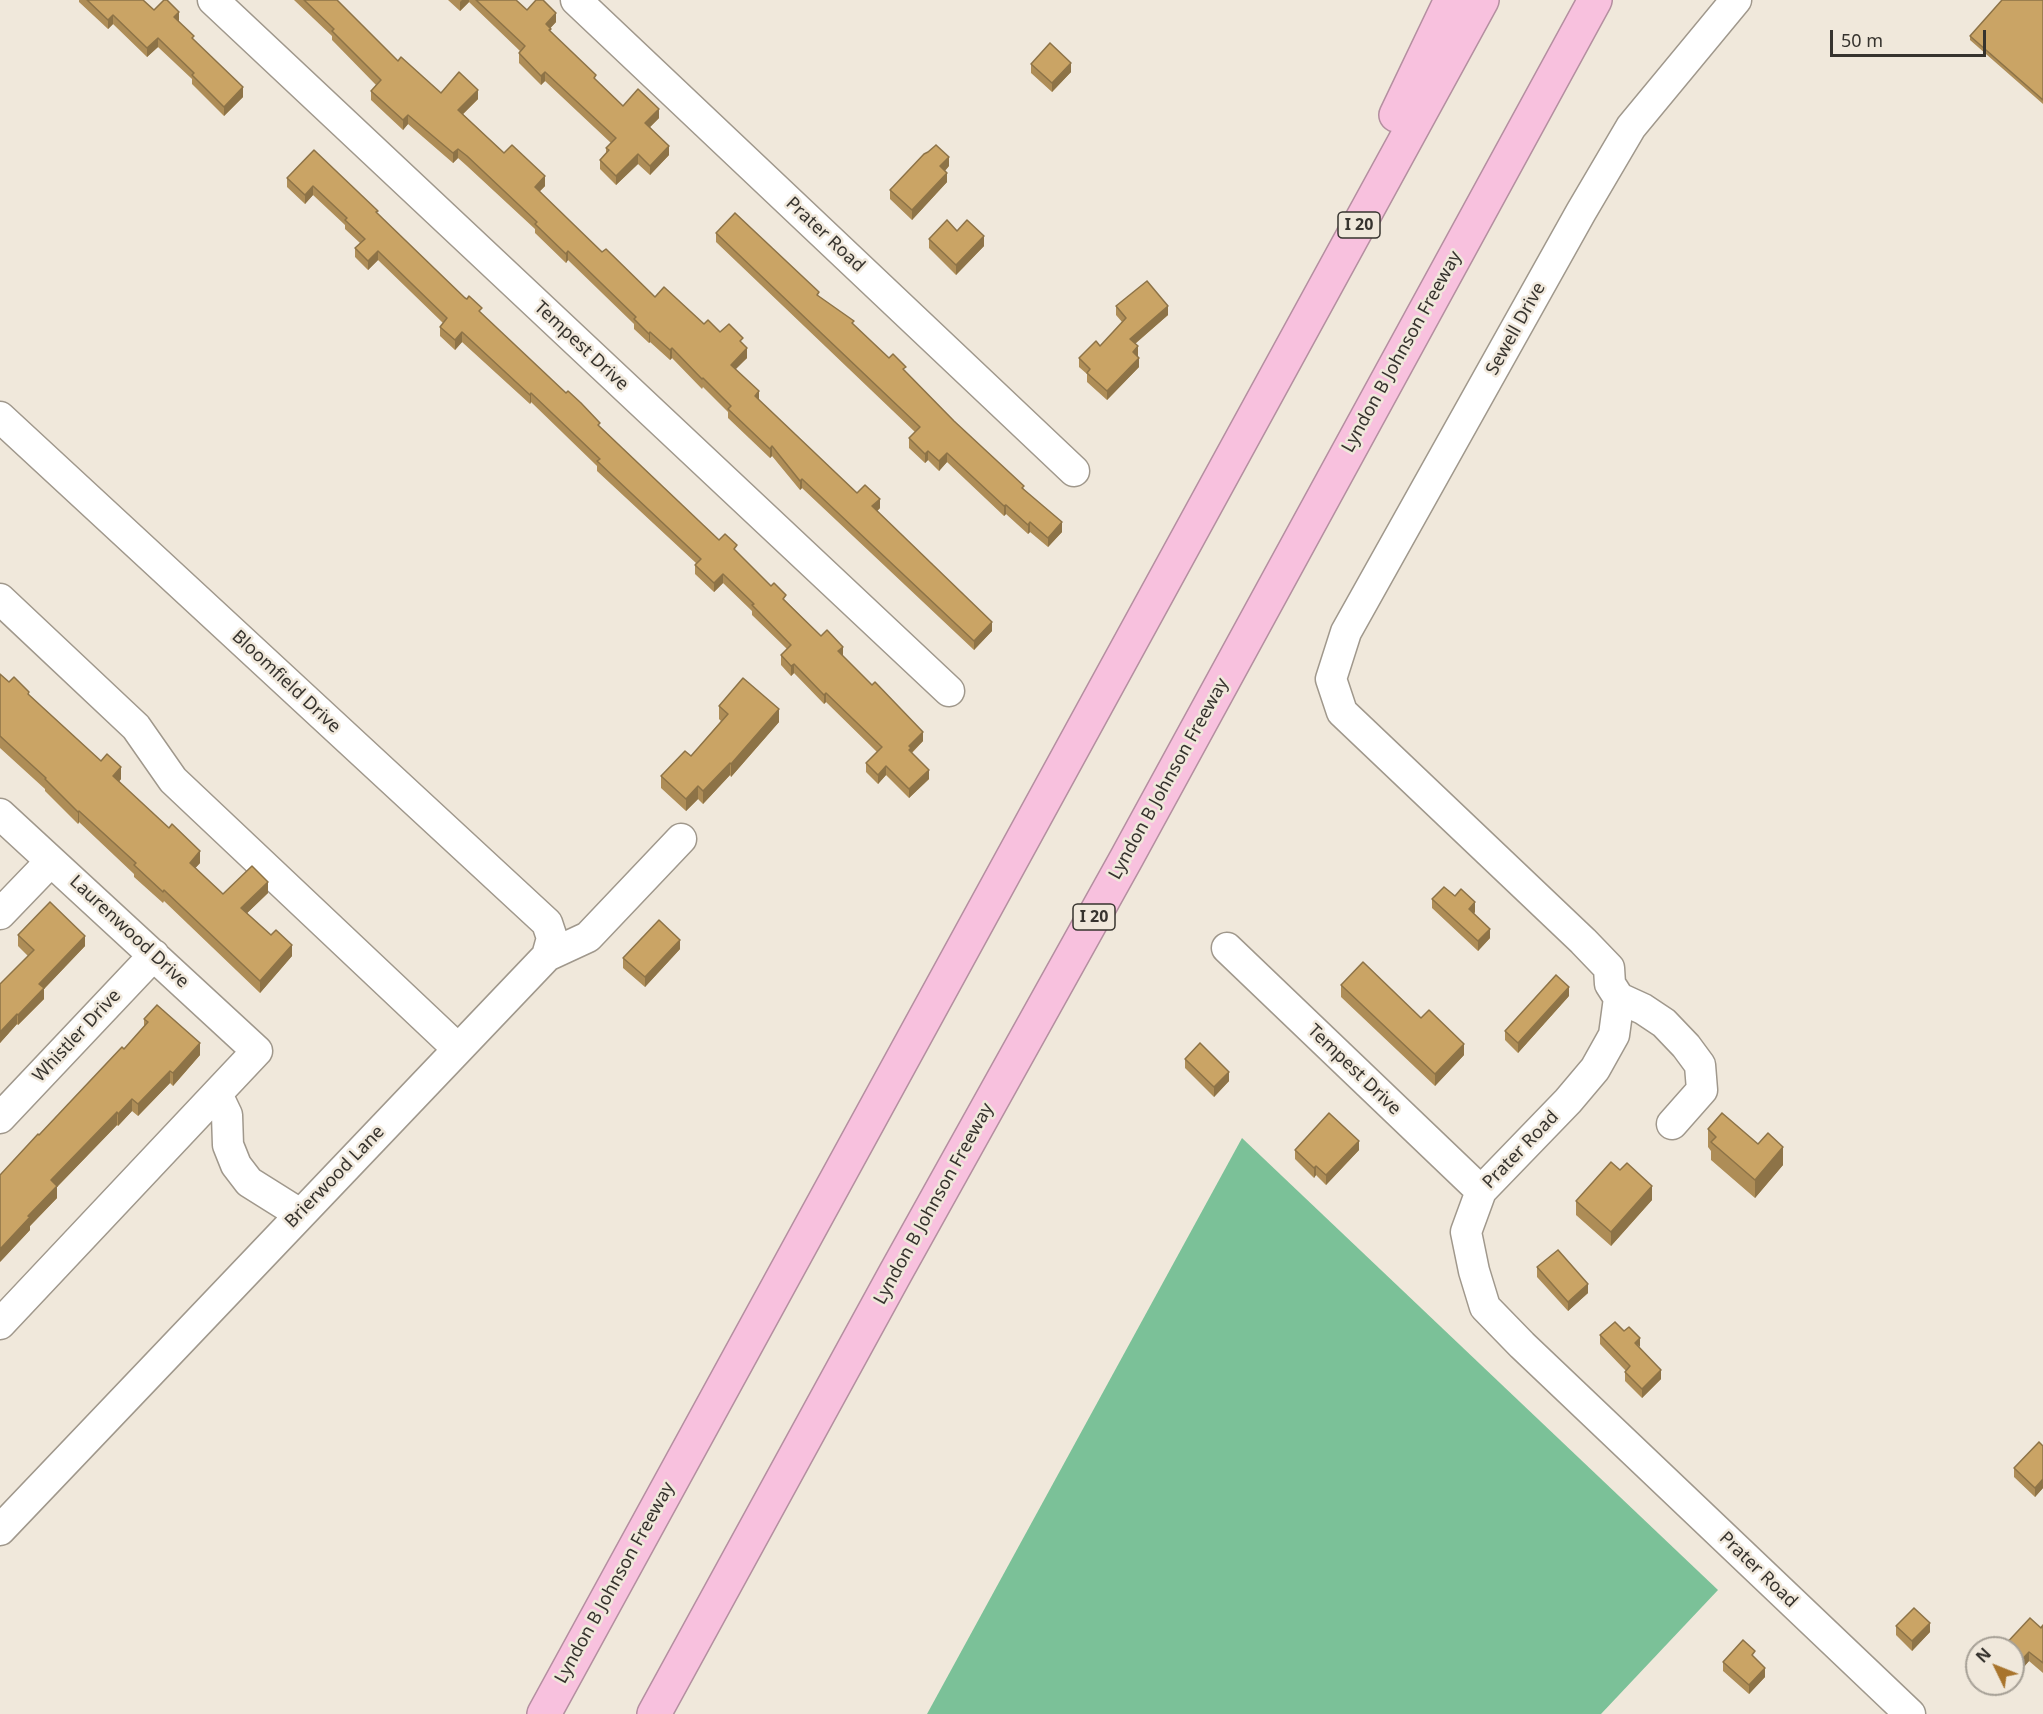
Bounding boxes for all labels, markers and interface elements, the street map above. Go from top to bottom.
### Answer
scale bar [1833,18,1989,56]
text: 50 m [1841,28,1883,52]
street label: Prater Road [781,193,869,277]
road number: I 20 [1338,212,1380,238]
street label: Lyndon B Johnson Freeway [1338,247,1466,457]
street label: Sewell Drive [1482,279,1550,379]
street label: Tempest Drive [529,297,633,395]
street label: Bloomfield Drive [227,626,345,738]
street label: Lyndon B Johnson Freeway [1105,674,1233,884]
street label: Laurenwood Drive [65,871,193,993]
road number: I 20 [1073,904,1115,930]
street label: Whistler Drive [29,985,125,1087]
street label: Tempest Drive [1303,1020,1405,1120]
street label: Lyndon B Johnson Freeway [870,1099,998,1309]
street label: Prater Road [1478,1107,1564,1193]
street label: Brierwood Lane [281,1121,389,1233]
street label: Lyndon B Johnson Freeway [551,1478,679,1688]
street label: Prater Road [1715,1527,1801,1613]
north arrow [1965,1636,2025,1696]
text: N [1971,1643,1996,1667]

